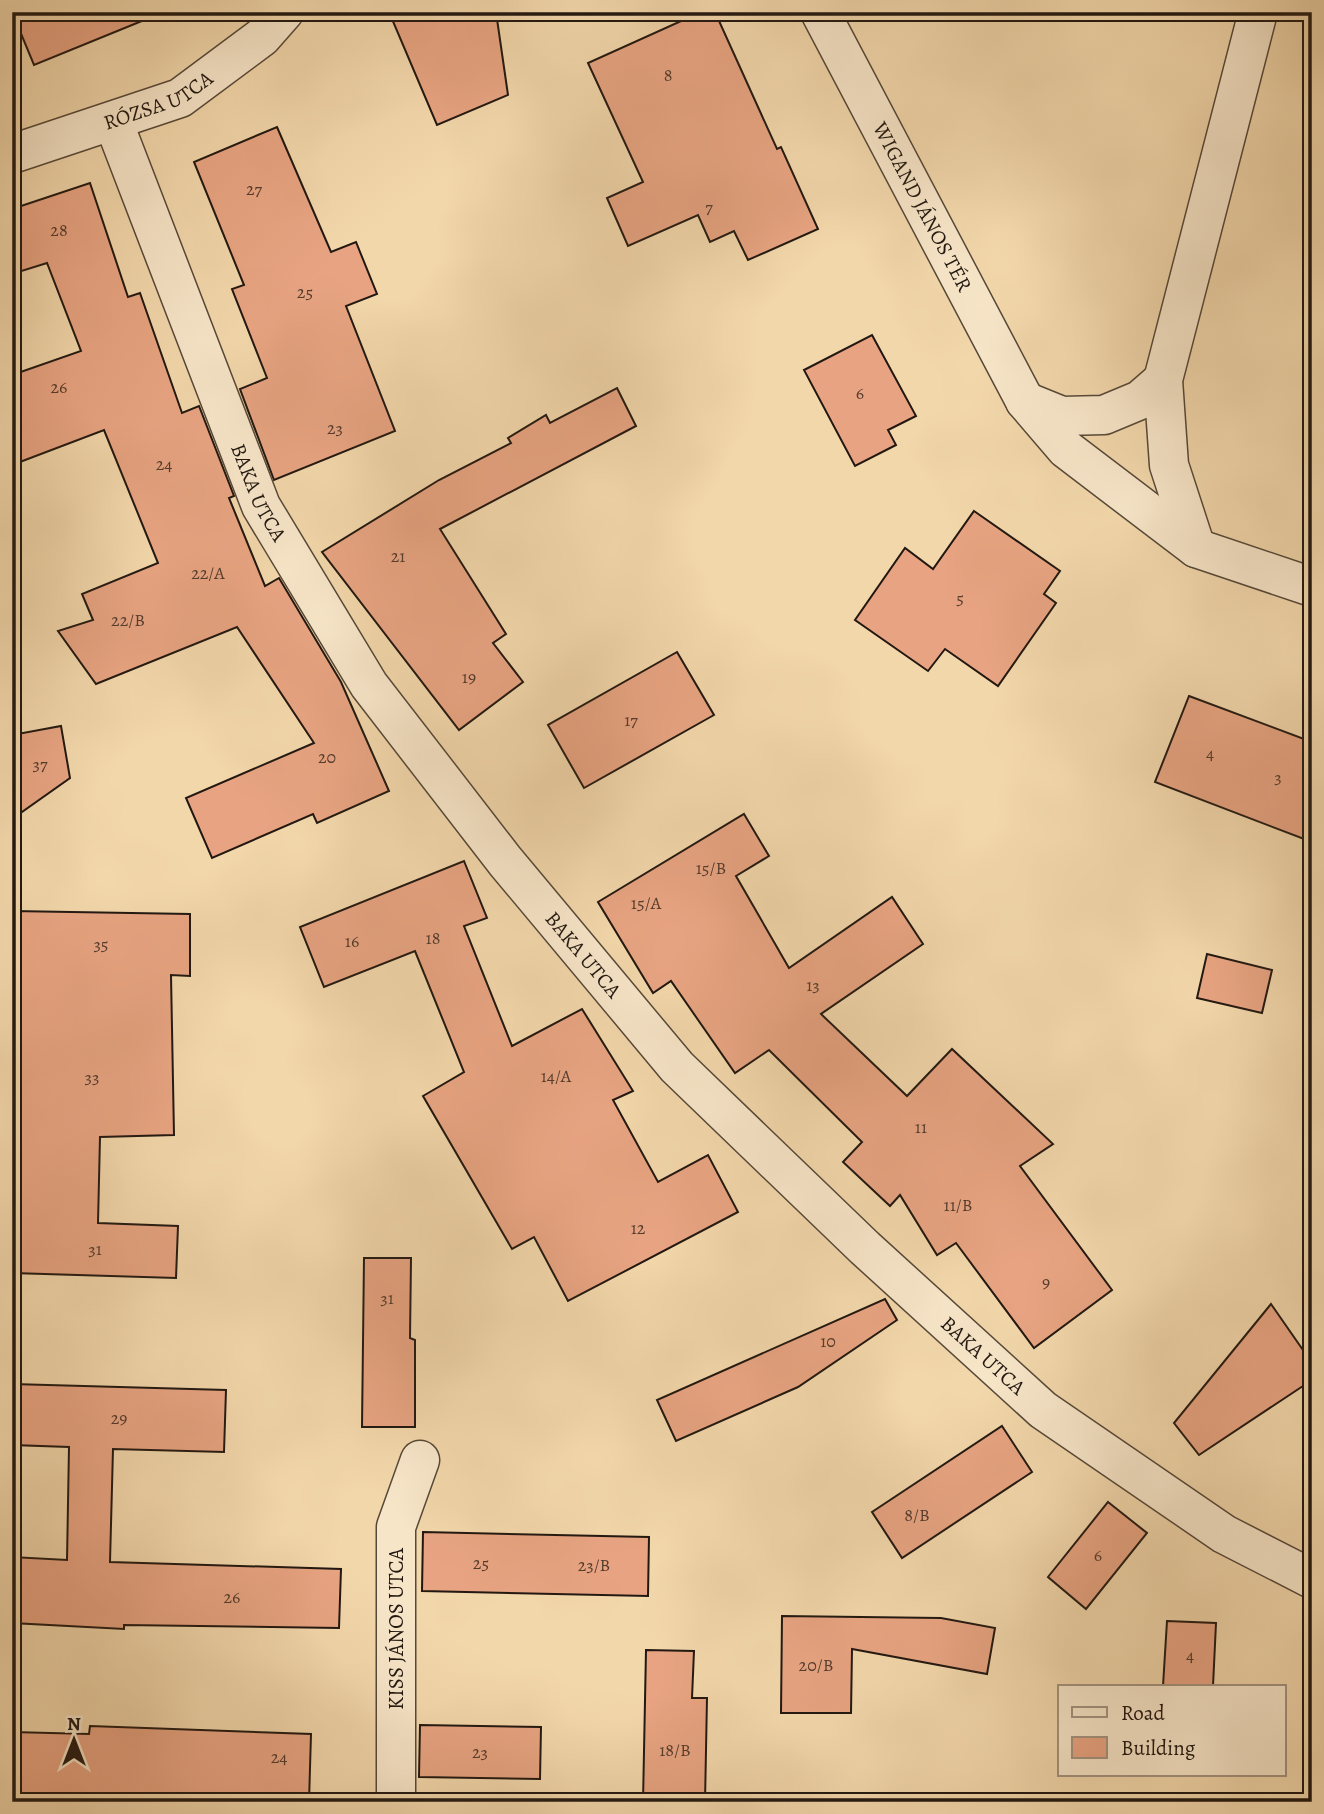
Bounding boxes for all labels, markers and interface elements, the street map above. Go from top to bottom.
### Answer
house number: 8 [664,63,672,87]
street label: RÓZSA UTCA [100,64,219,137]
street label: WIGAND JÁNOS TÉR [866,116,979,297]
house number: 27 [246,177,262,201]
house number: 7 [705,195,713,219]
house number: 28 [50,218,68,242]
house number: 25 [297,280,313,304]
house number: 26 [51,375,67,399]
house number: 6 [856,381,864,405]
house number: 23 [327,416,343,440]
street label: BAKA UTCA [224,439,294,547]
house number: 24 [156,452,172,476]
house number: 21 [391,544,405,568]
house number: 22/A [191,561,225,585]
house number: 5 [956,586,964,610]
house number: 22/B [111,608,145,632]
house number: 19 [462,665,476,689]
house number: 17 [624,708,638,732]
house number: 4 [1206,741,1214,765]
house number: 20 [318,745,336,769]
house number: 37 [32,752,48,776]
house number: 3 [1274,765,1282,789]
house number: 15/B [696,856,726,880]
house number: 15/A [631,891,662,915]
street label: BAKA UTCA [539,905,628,1005]
house number: 18 [426,926,440,950]
house number: 16 [345,929,359,953]
house number: 35 [93,932,109,956]
house number: 13 [806,973,820,997]
house number: 14/A [541,1064,572,1088]
house number: 33 [85,1065,99,1089]
house number: 11 [915,1115,927,1139]
house number: 11/B [944,1193,972,1217]
house number: 12 [631,1216,646,1240]
house number: 31 [88,1237,102,1261]
house number: 9 [1042,1270,1050,1294]
house number: 31 [380,1286,394,1310]
street label: BAKA UTCA [935,1310,1032,1402]
house number: 10 [820,1329,836,1353]
house number: 29 [111,1406,127,1430]
house number: 8/B [904,1503,930,1527]
house number: 6 [1094,1543,1102,1567]
street label: KISS JÁNOS UTCA [382,1547,410,1710]
house number: 25 [473,1551,489,1575]
house number: 23/B [578,1553,610,1577]
house number: 26 [224,1585,240,1609]
house number: 4 [1186,1643,1194,1667]
house number: 20/B [799,1653,833,1677]
legend [1058,1685,1286,1776]
text: Road [1121,1699,1165,1727]
north arrow [38,1706,108,1776]
text: N [67,1711,81,1737]
text: Building [1121,1734,1196,1762]
house number: 18/B [659,1738,691,1762]
house number: 23 [472,1740,488,1764]
house number: 24 [271,1745,287,1769]

